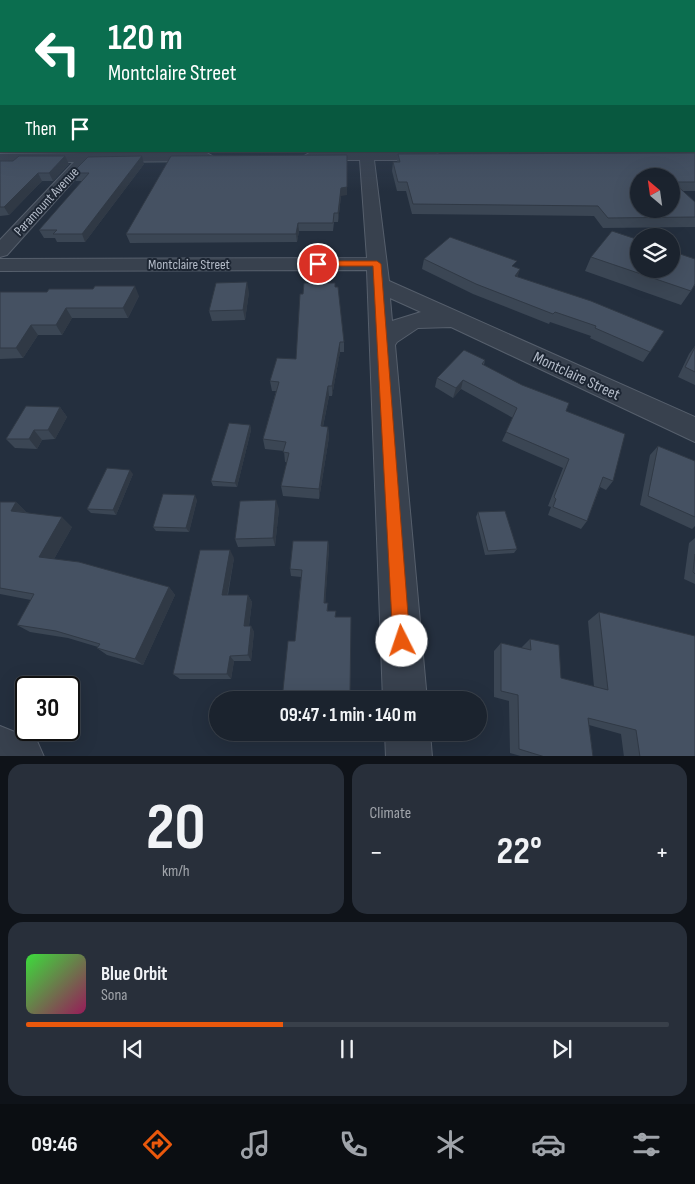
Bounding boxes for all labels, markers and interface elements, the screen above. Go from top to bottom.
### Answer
text: 120 m [108,17,183,60]
icon: left [25,20,90,85]
text: Montclaire Street [108,60,236,87]
icon: arrive [66,115,94,143]
text: Then [25,118,56,141]
street label: Paramount Avenue [10,163,83,239]
north arrow [630,168,680,218]
map controls [630,168,680,278]
button: layers [630,228,680,278]
pin [297,243,339,285]
icon: arrive [304,250,332,278]
street label: Montclaire Street [148,256,230,273]
street label: Montclaire Street [530,348,623,405]
position arrow [375,614,427,666]
speed limit sign: 30 [15,676,80,741]
text: 09:47 · 1 min · 140 m [280,704,416,727]
text: 20 [146,790,205,868]
text: Climate [370,804,411,823]
text: 22° [497,829,542,874]
text: − [370,836,383,869]
text: + [655,836,669,869]
text: km/h [162,862,190,881]
text: Blue Orbit [101,963,167,986]
text: Sona [101,986,128,1005]
icon: previous [119,1035,147,1063]
icon: pause [333,1035,361,1063]
icon: next [548,1035,576,1063]
icon: directions [140,1127,175,1162]
icon: music [238,1127,273,1162]
icon: phone [336,1127,371,1162]
icon: climate [433,1127,468,1162]
icon: car [531,1127,566,1162]
icon: filters [629,1127,664,1162]
text: 09:46 [31,1131,78,1158]

